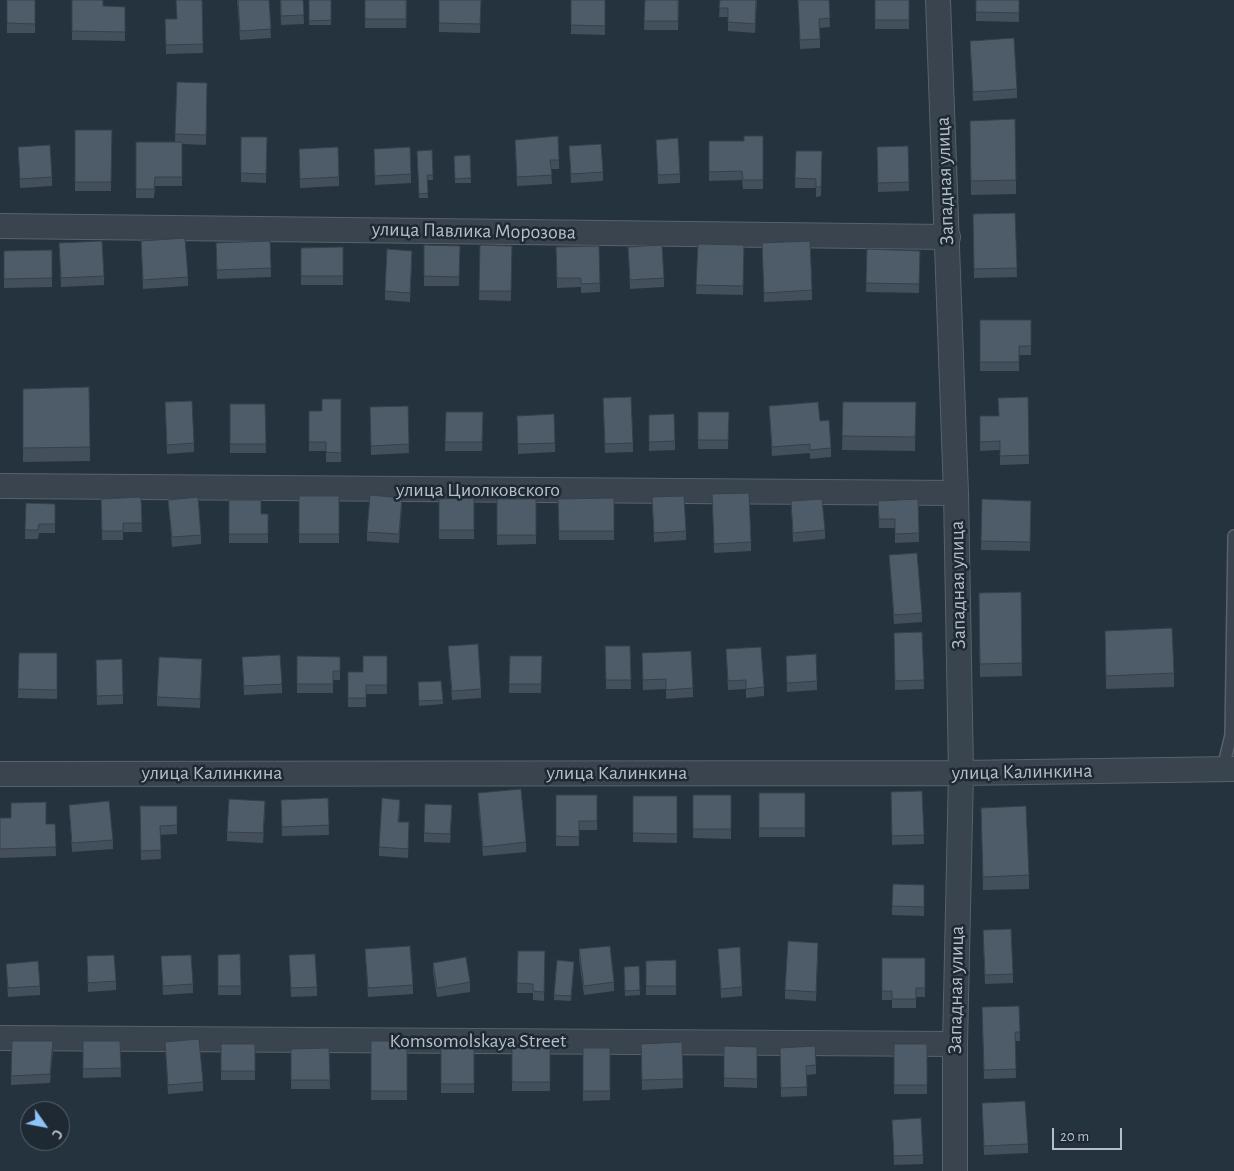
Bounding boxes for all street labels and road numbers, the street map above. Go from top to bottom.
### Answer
street label: Западная улица [931,116,959,246]
street label: улица Павлика Морозова [372,217,576,245]
street label: улица Циолковского [396,478,560,502]
street label: Западная улица [945,521,971,649]
street label: улица Калинкина [951,759,1093,785]
street label: улица Калинкина [142,761,282,785]
street label: улица Калинкина [547,761,687,785]
street label: Западная улица [943,926,969,1054]
street label: Komsomolskaya Street [390,1029,566,1053]

